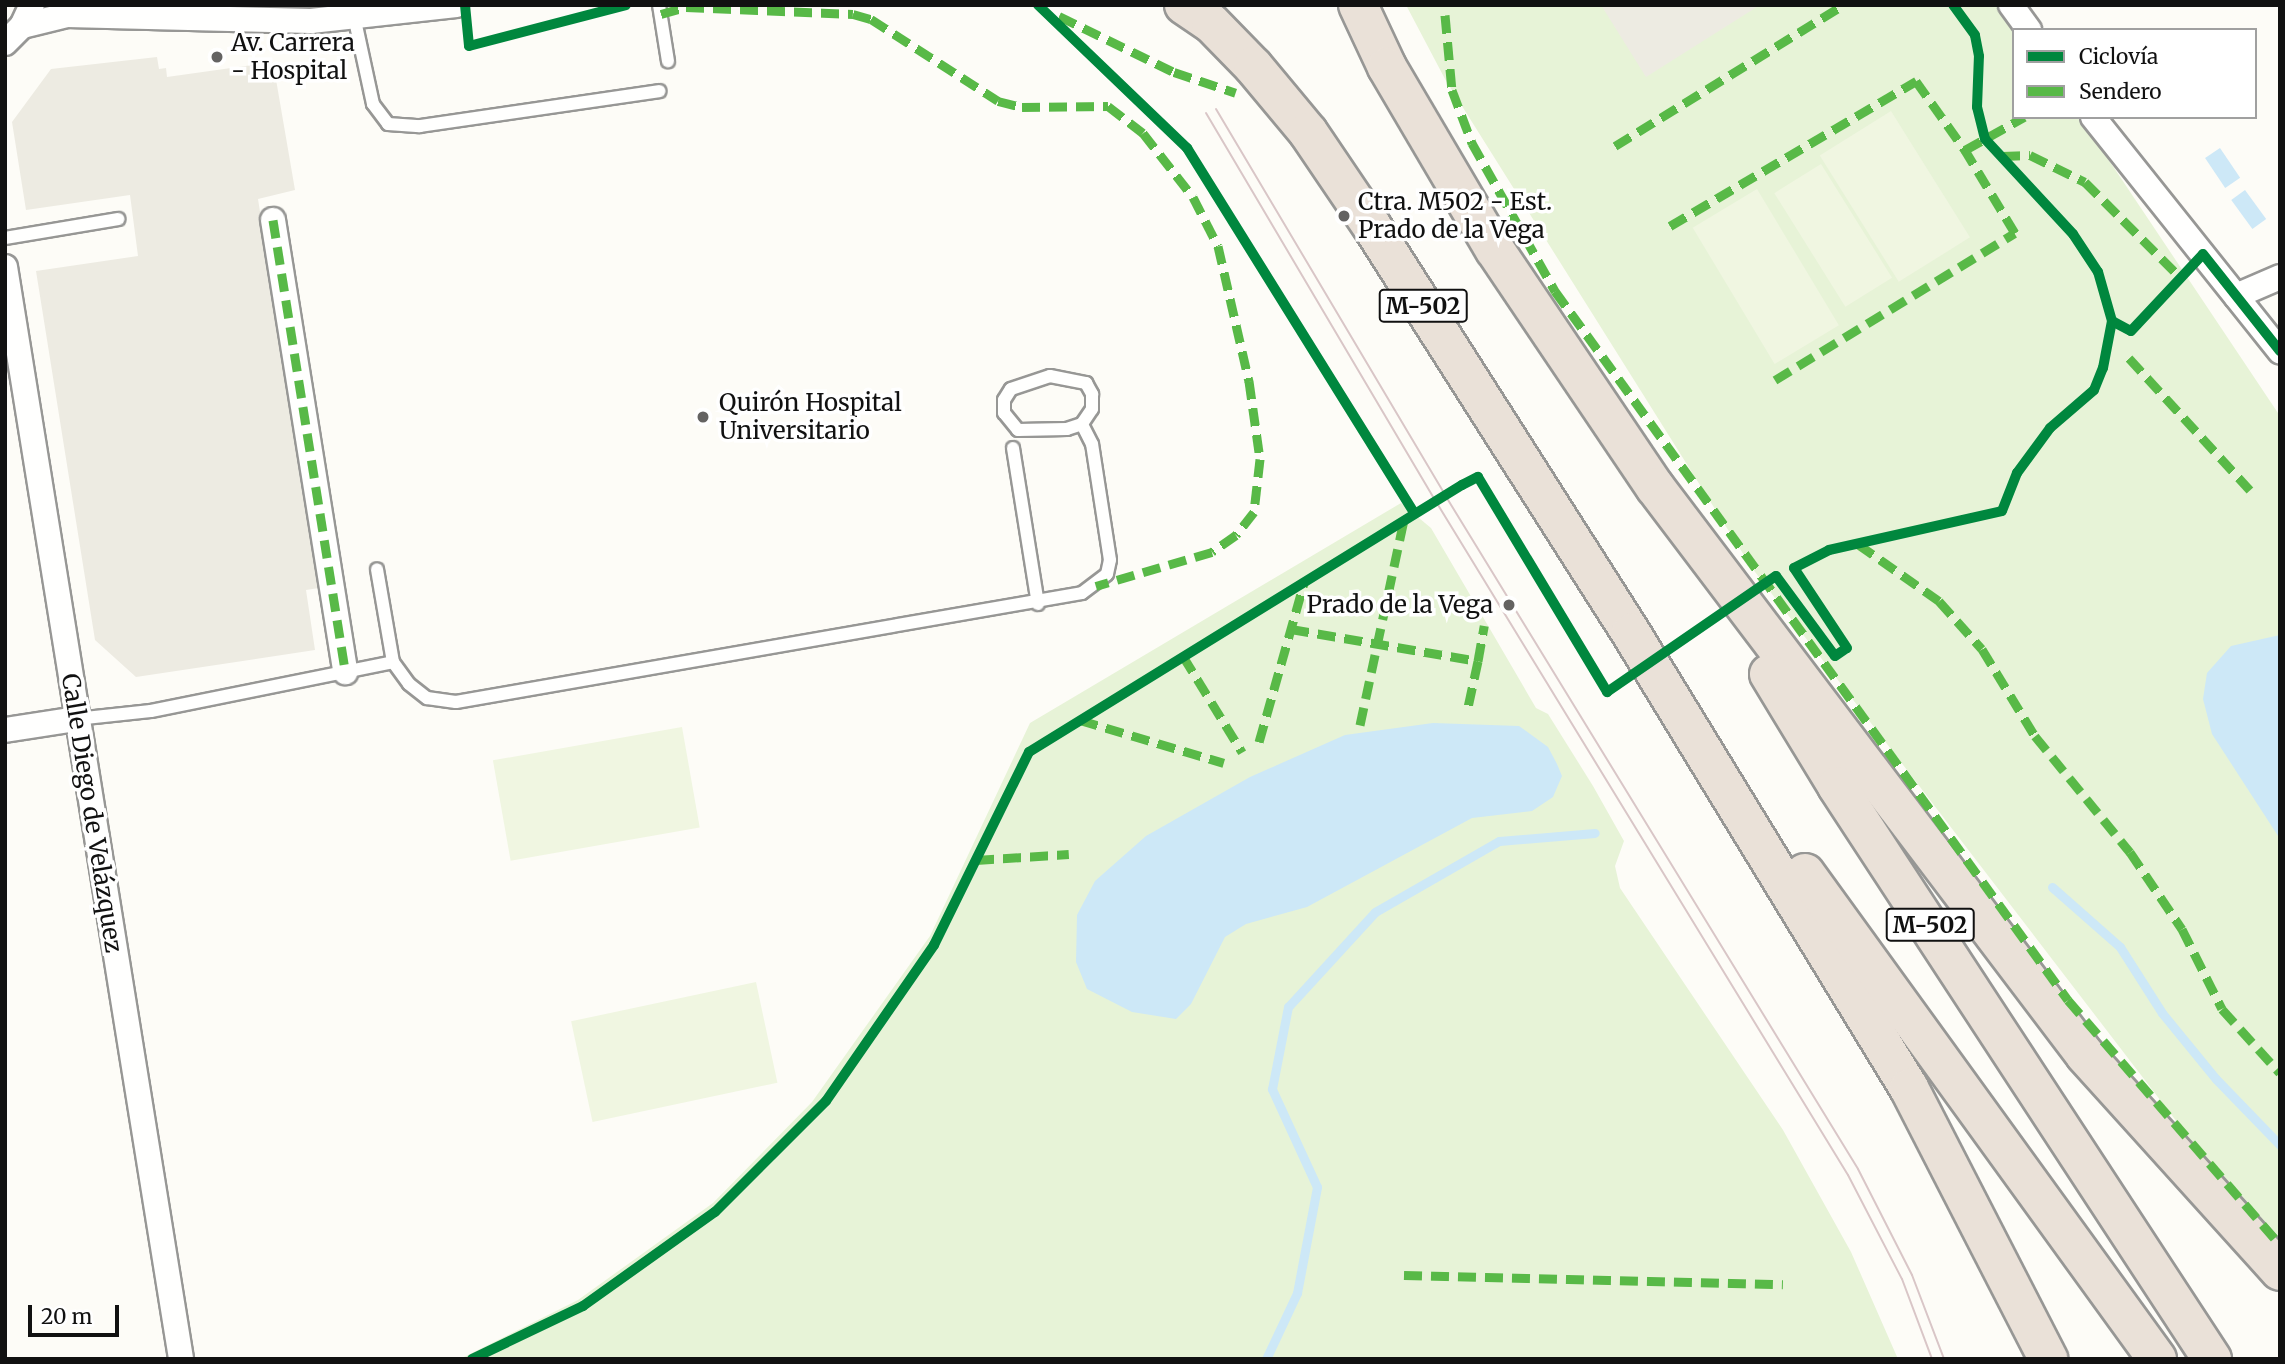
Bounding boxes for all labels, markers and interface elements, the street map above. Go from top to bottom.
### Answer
legend [2012,28,2257,119]
place label: Av. Carrera - Hospital [231,29,355,85]
text: Ciclovía [2079,43,2158,70]
marker: Av. Carrera - Hospital [209,49,225,65]
text: Sendero [2079,78,2162,105]
place label: Ctra. M502 - Est. Prado de la Vega [1358,188,1552,244]
marker: Ctra. M502 - Est. Prado de la Vega [1336,208,1352,224]
road number: M-502 [1378,286,1468,326]
place label: Quirón Hospital Universitario [719,389,902,445]
marker: Quirón Hospital Universitario [693,407,713,427]
place label: Prado de la Vega [1306,591,1493,619]
marker: Prado de la Vega [1499,595,1519,615]
street label: Calle Diego de Velázquez [56,671,128,955]
road number: M-502 [1884,906,1976,944]
scale bar [32,1290,122,1334]
text: 20 m [41,1303,92,1330]

